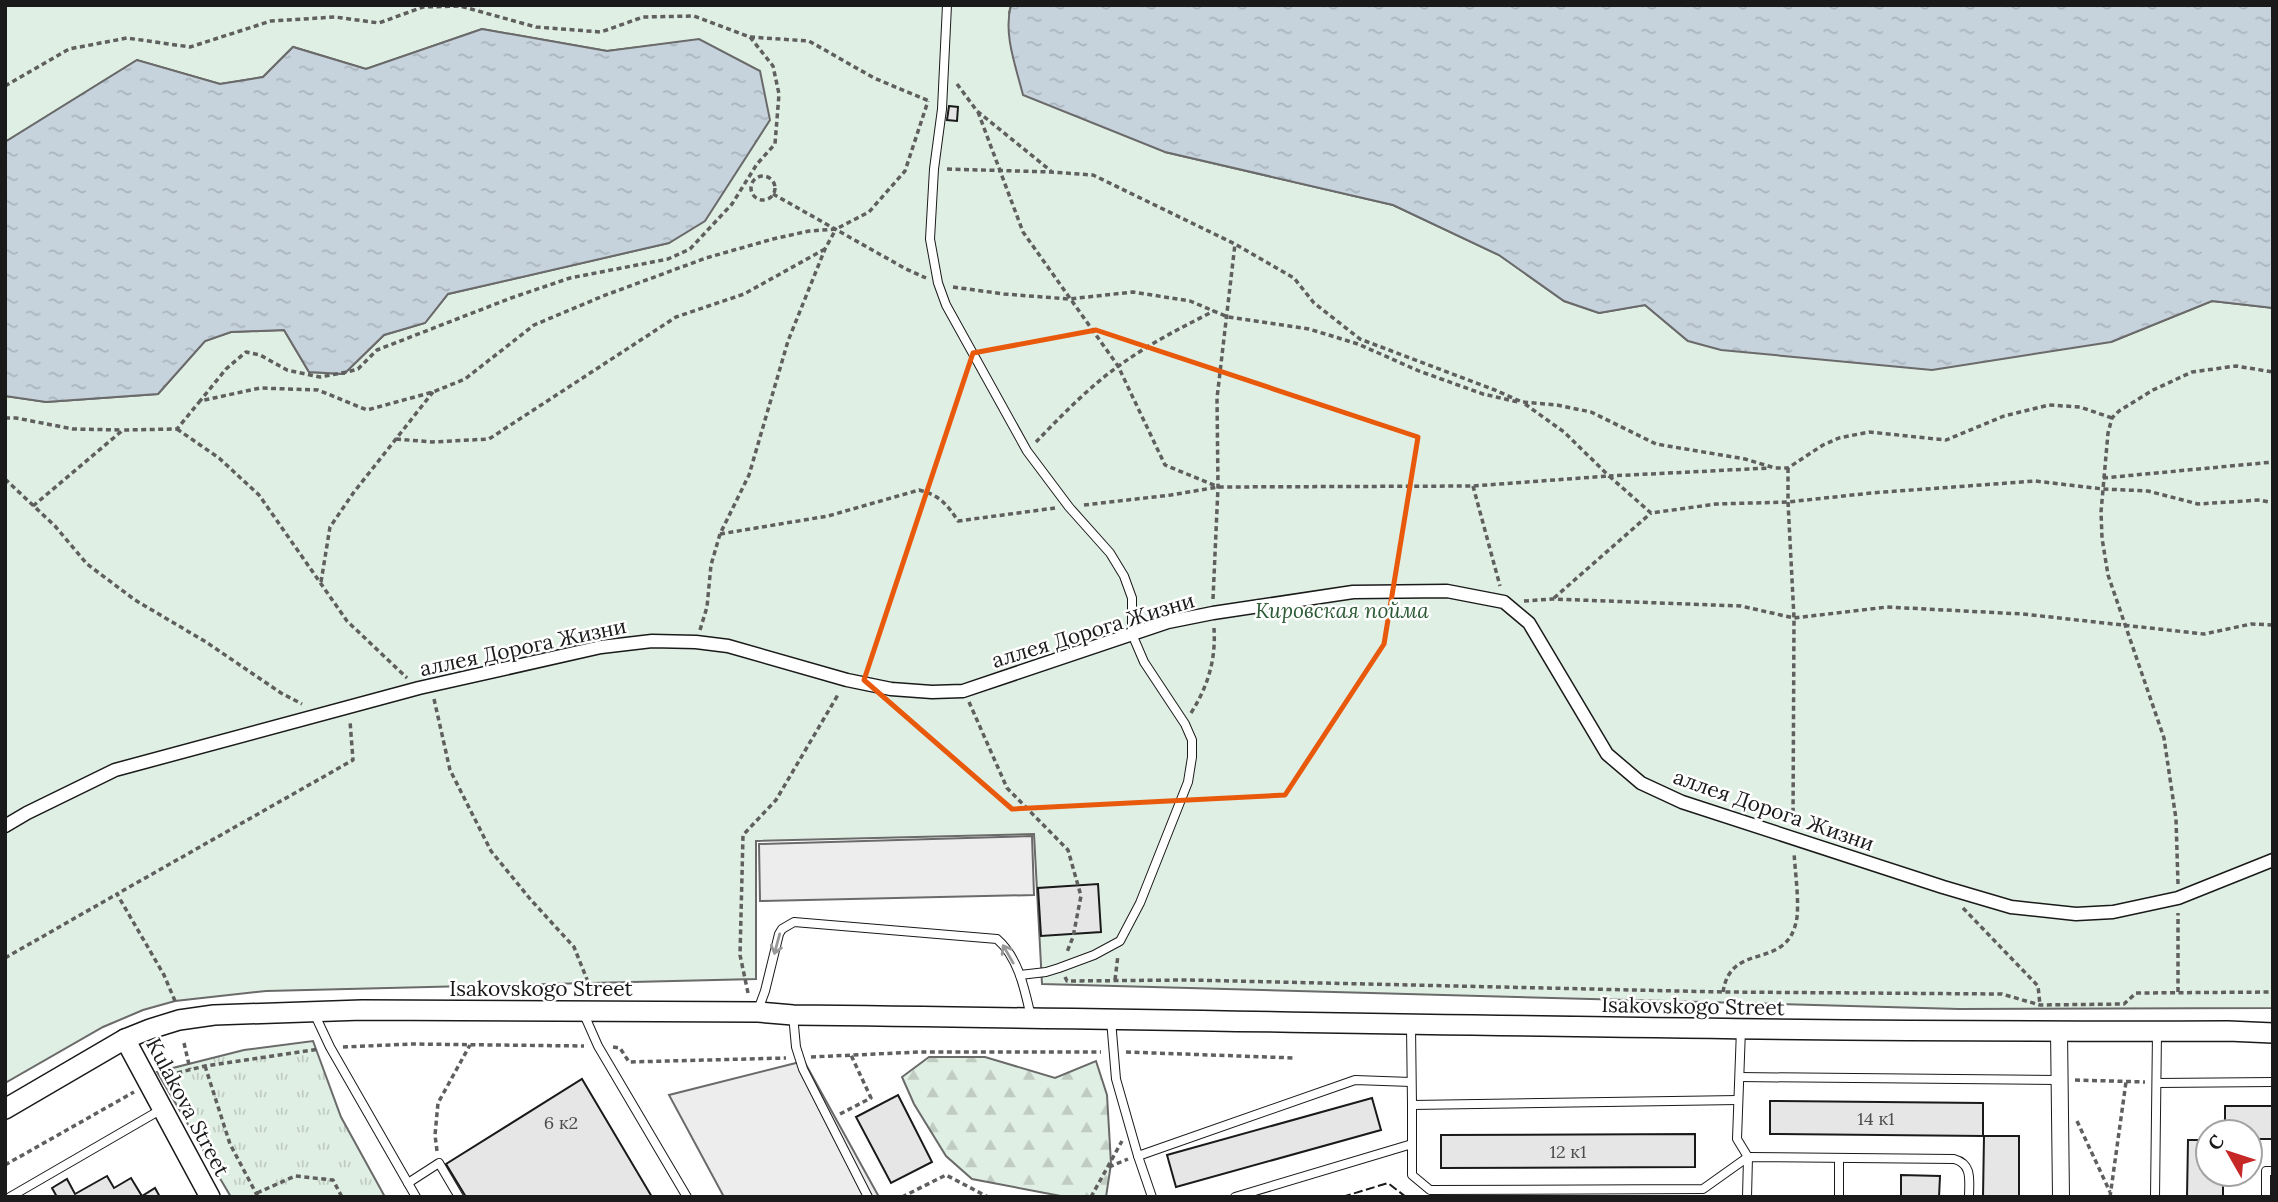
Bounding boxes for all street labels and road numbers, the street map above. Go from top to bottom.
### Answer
street label: аллея Дорога Жизни [988,586,1198,674]
street label: аллея Дорога Жизни [417,612,629,682]
street label: аллея Дорога Жизни [1670,763,1878,857]
street label: Isakovskogo Street [449,975,634,1002]
street label: Isakovskogo Street [1601,991,1786,1021]
street label: Kulakova Street [140,1033,236,1182]

